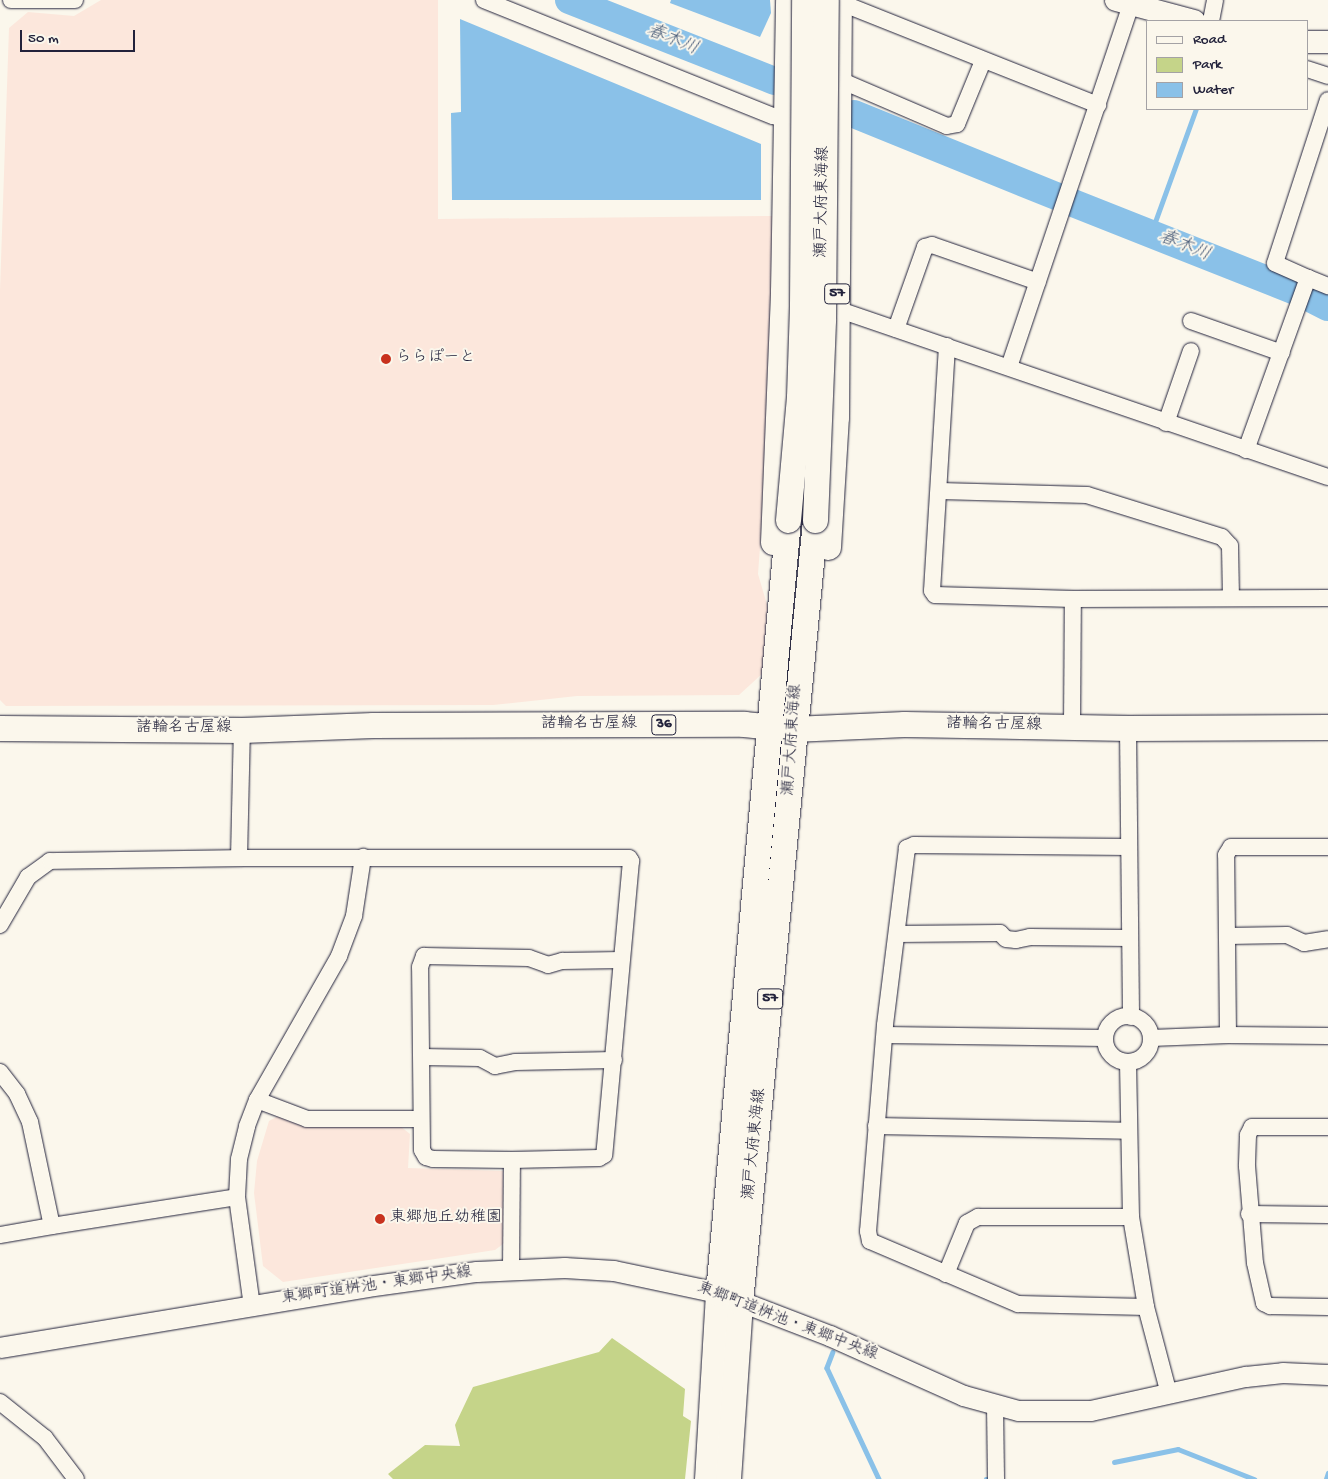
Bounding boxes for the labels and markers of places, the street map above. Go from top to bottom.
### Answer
place label: ららぽーと [396,349,475,369]
marker: ららぽーと [380,353,392,365]
place label: 東郷旭丘幼稚園 [390,1209,502,1229]
marker: 東郷旭丘幼稚園 [374,1213,386,1225]

